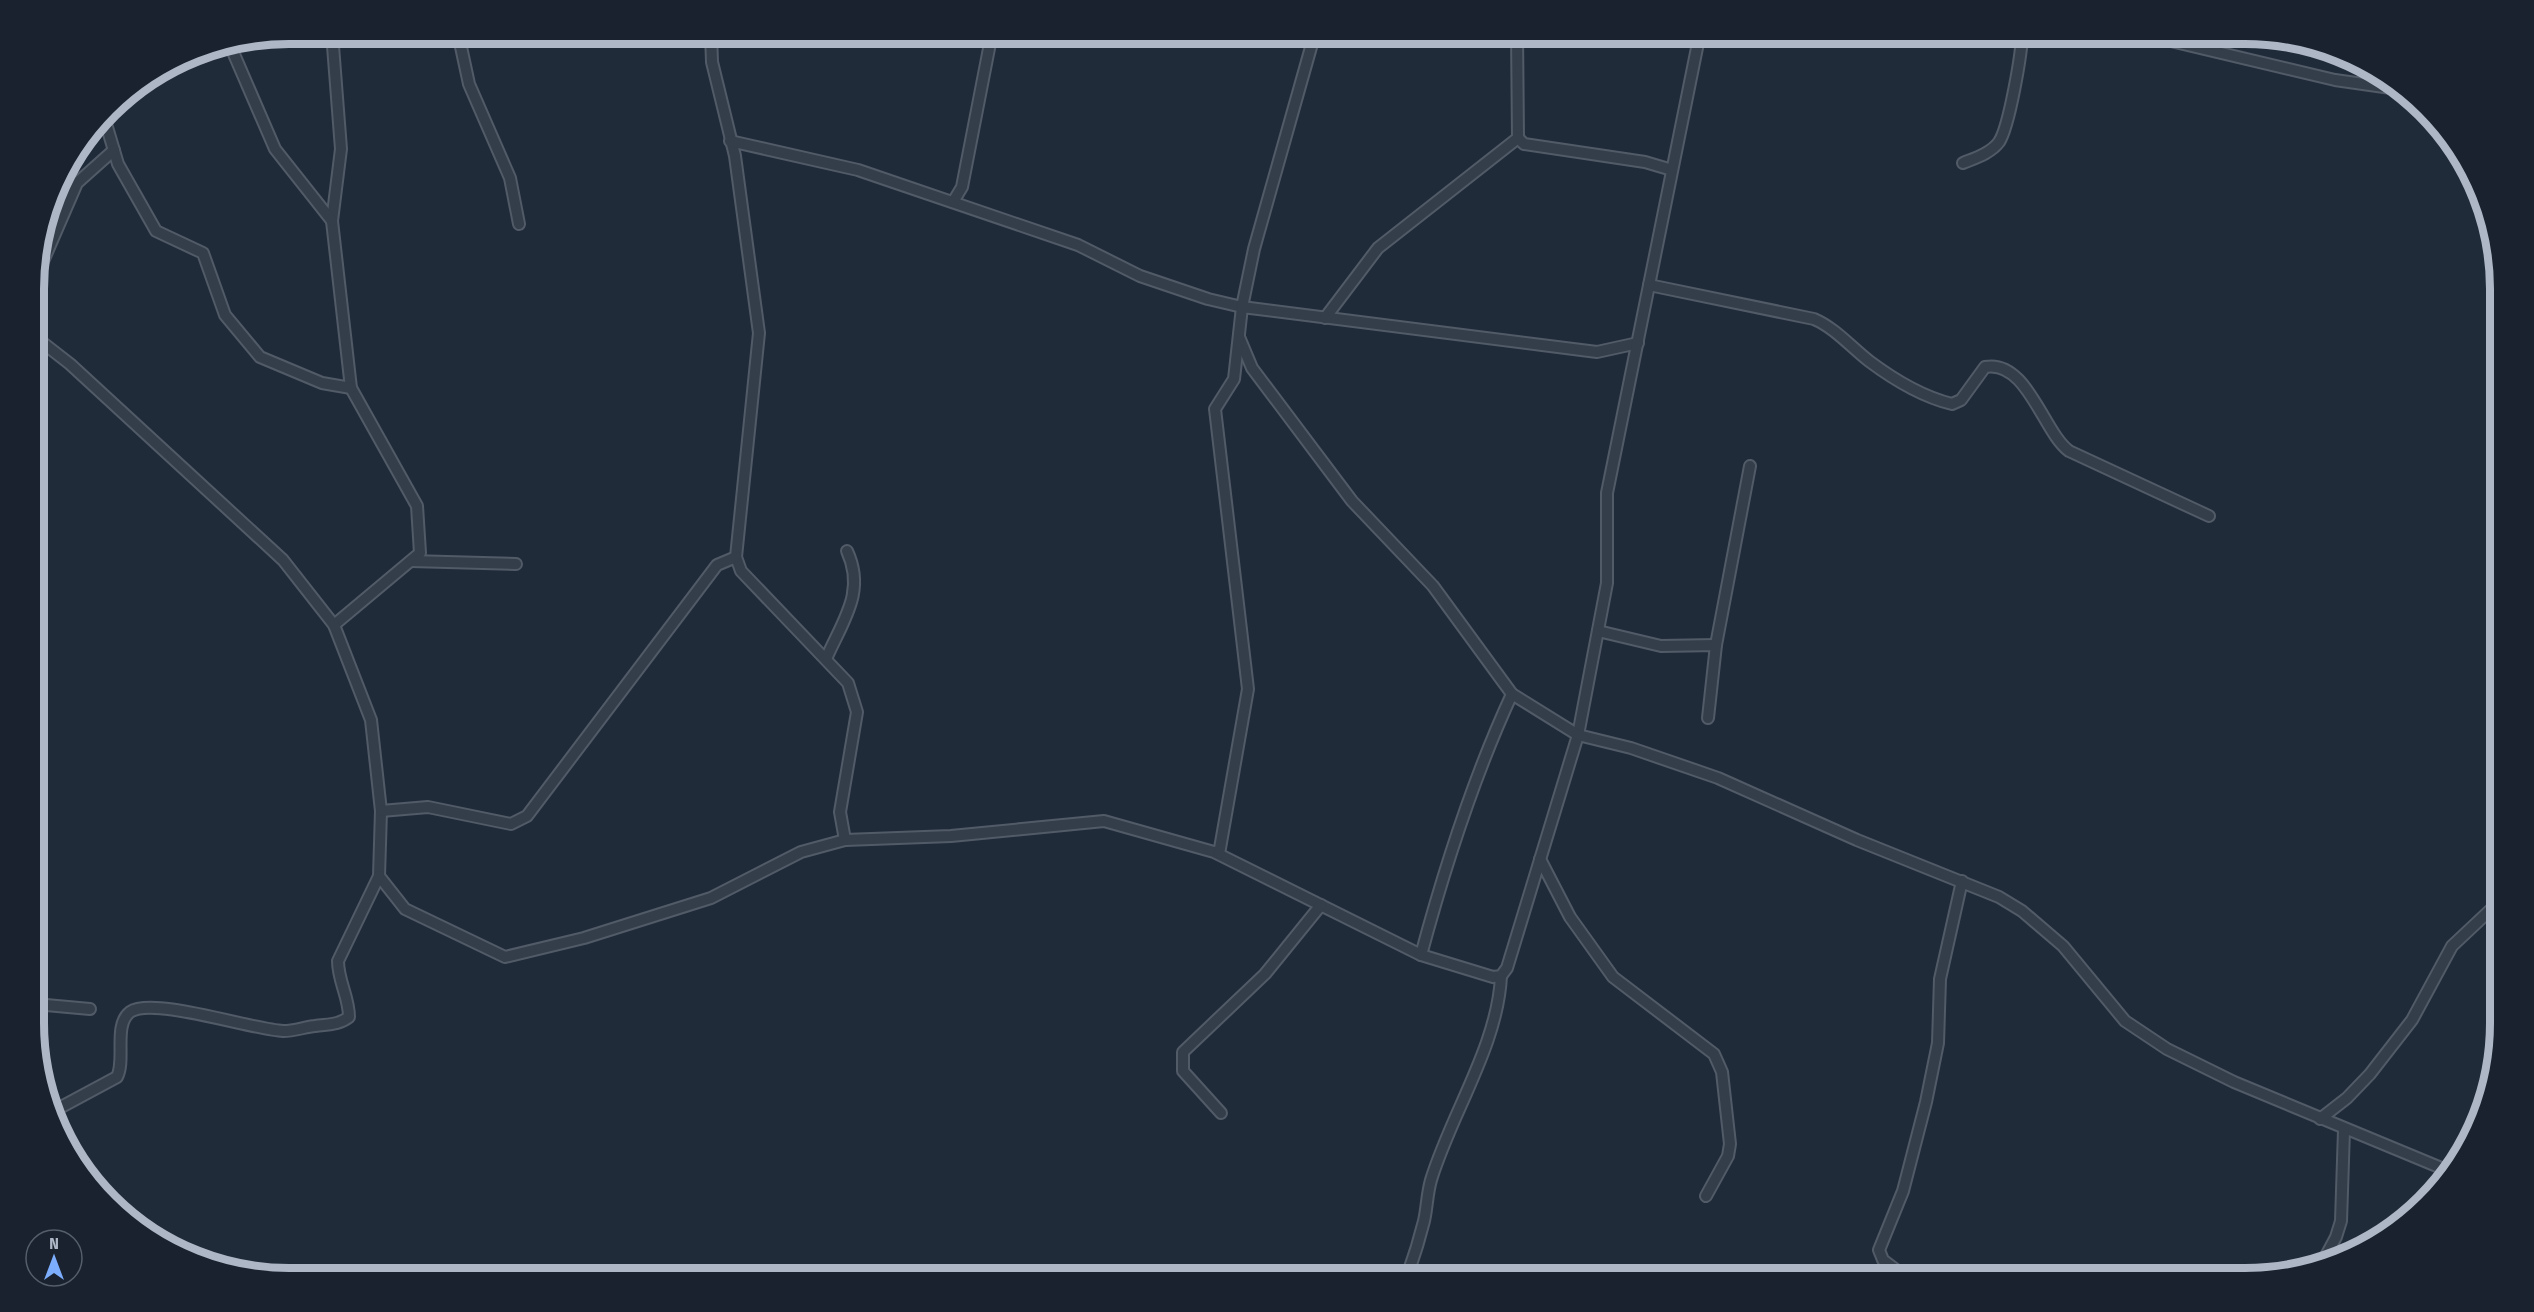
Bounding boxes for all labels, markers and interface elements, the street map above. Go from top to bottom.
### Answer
north arrow [24,1228,84,1288]
text: N [49,1234,59,1253]

